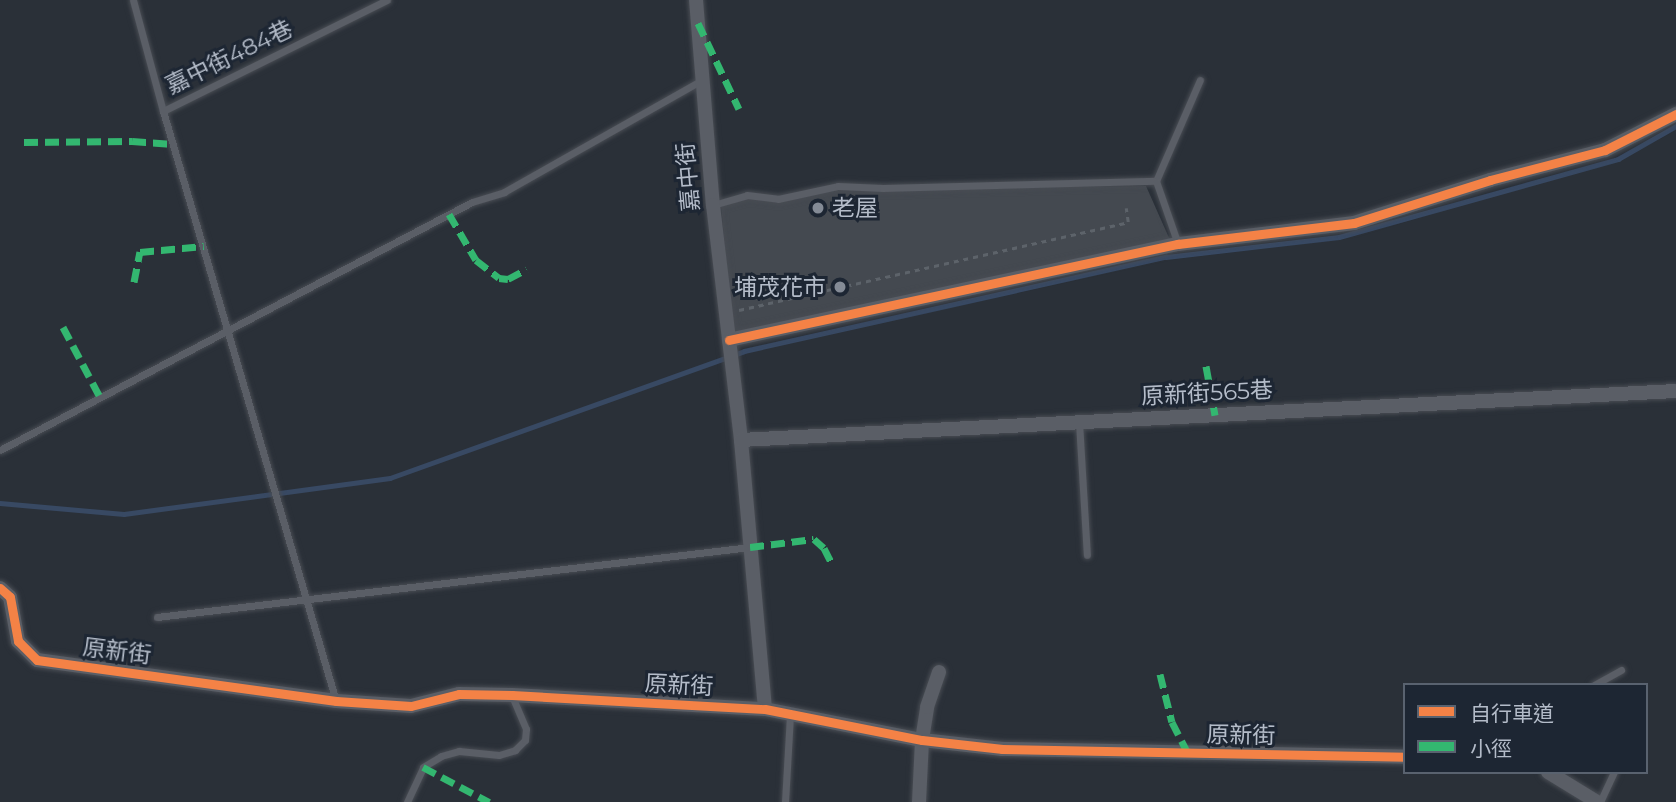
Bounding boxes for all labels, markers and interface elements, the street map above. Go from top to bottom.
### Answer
street label: 嘉中街484巷 [161,15,297,99]
street label: 嘉中街 [671,141,705,213]
place label: 老屋 [832,194,878,222]
marker: 老屋 [810,200,826,216]
place label: 埔茂花市 [734,273,826,301]
marker: 埔茂花市 [832,279,848,295]
street label: 原新街565巷 [1140,376,1274,410]
street label: 原新街 [81,633,153,669]
street label: 原新街 [644,669,714,701]
legend [1403,683,1648,774]
text: 自行車道 [1470,701,1554,726]
street label: 原新街 [1206,721,1276,749]
text: 小徑 [1470,736,1512,761]

